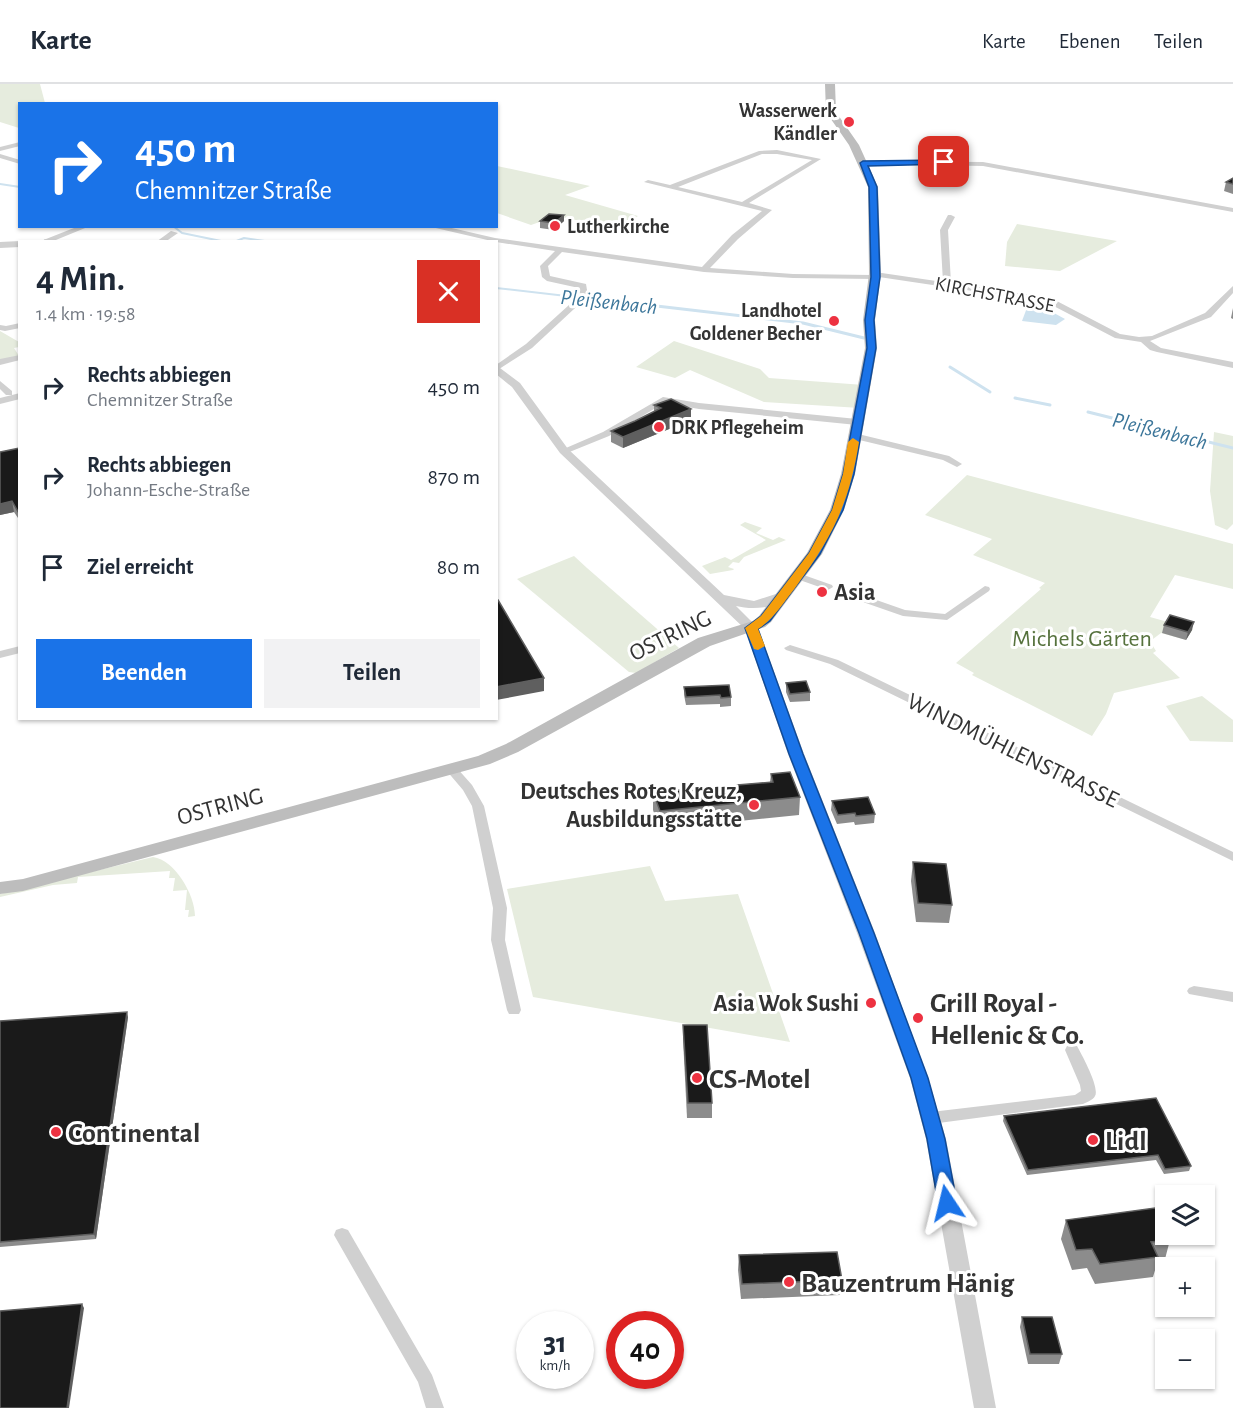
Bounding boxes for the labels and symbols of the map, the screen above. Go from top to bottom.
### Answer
place label: Wasserwerk Kändler [739,101,837,144]
marker: Wasserwerk Kändler [842,115,856,129]
pin [918,136,969,187]
place label: Lutherkirche [567,217,670,237]
marker: Lutherkirche [548,219,562,233]
street label: KIRCHSTRASSE [933,274,1057,316]
water label: Pleißenbach [559,286,658,318]
place label: Landhotel Goldener Becher [690,301,822,344]
marker: Landhotel Goldener Becher [827,314,841,328]
water label: Pleißenbach [1110,409,1210,453]
place label: DRK Pflegeheim [671,418,804,438]
marker: DRK Pflegeheim [652,420,666,434]
place label: Asia [834,581,875,605]
marker: Asia [815,585,829,599]
street label: OSTRING [626,606,715,666]
park label: Michels Gärten [1012,627,1152,651]
street label: WINDMÜHLENSTRASSE [903,688,1123,813]
place label: Deutsches Rotes Kreuz, Ausbildungsstätte [520,780,742,832]
street label: OSTRING [175,784,266,830]
marker: Deutsches Rotes Kreuz, Ausbildungsstätte [747,798,761,812]
place label: Grill Royal - Hellenic & Co. [930,990,1085,1050]
place label: Asia Wok Sushi [713,992,859,1016]
marker: Asia Wok Sushi [864,996,878,1010]
marker: Grill Royal - Hellenic & Co. [911,1011,925,1025]
place label: CS-Motel [709,1066,811,1094]
marker: CS-Motel [690,1071,704,1085]
place label: Continental [68,1120,200,1148]
marker: Continental [49,1125,63,1139]
place label: Lidl [1105,1128,1147,1156]
marker: Lidl [1086,1133,1100,1147]
position arrow [915,1171,979,1235]
place label: Bauzentrum Hänig [801,1270,1015,1298]
marker: Bauzentrum Hänig [782,1275,796,1289]
speed limit sign: 40 [606,1311,684,1389]

